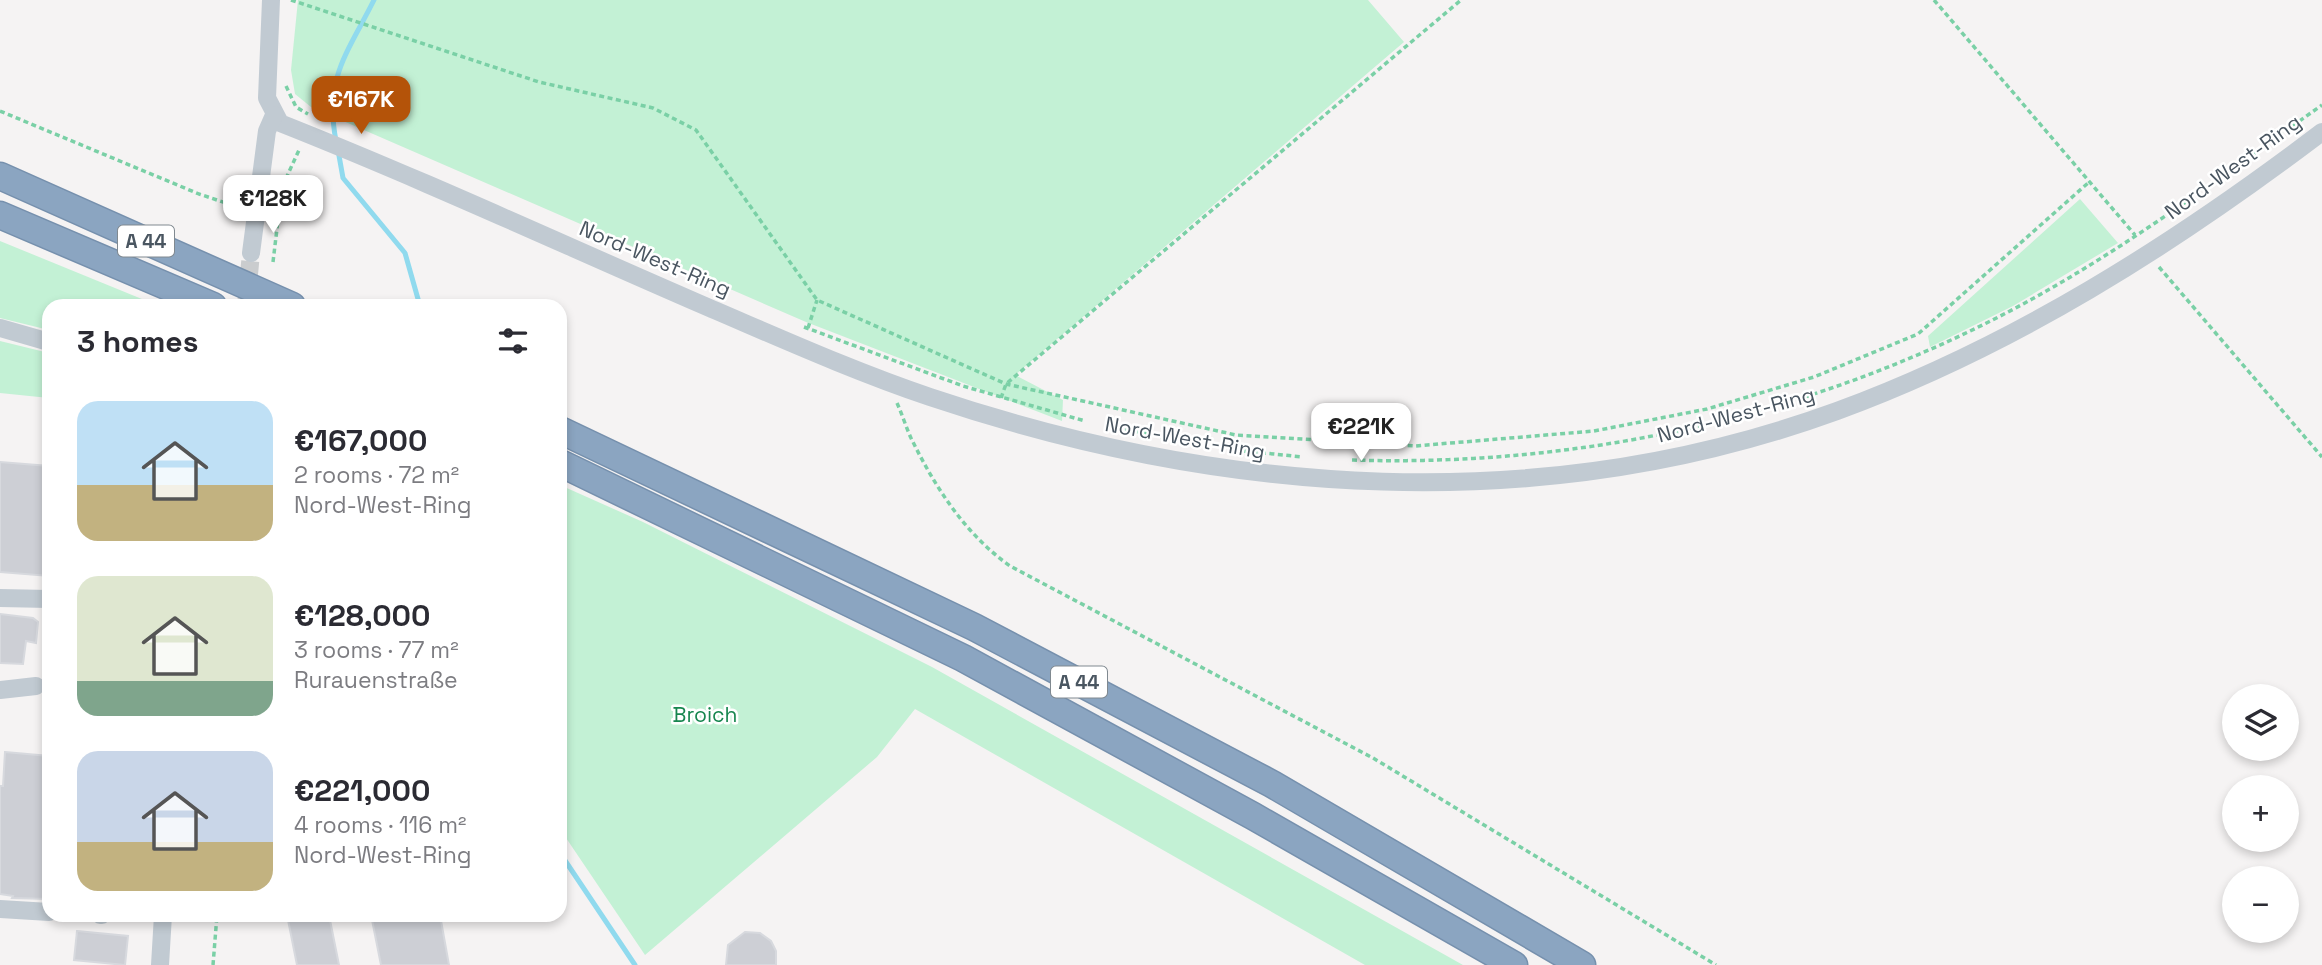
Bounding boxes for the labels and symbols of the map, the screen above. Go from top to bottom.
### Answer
pin: €167K [312,76,410,136]
street label: Nord-West-Ring [2159,108,2306,225]
pin: €128K [224,176,322,235]
street label: Nord-West-Ring [575,214,735,303]
road number: A 44 [118,226,174,256]
street label: Nord-West-Ring [1654,380,1818,449]
pin: €221K [1312,404,1410,463]
street label: Nord-West-Ring [1103,410,1267,465]
road number: A 44 [1051,666,1107,698]
park label: Broich [673,701,737,728]

